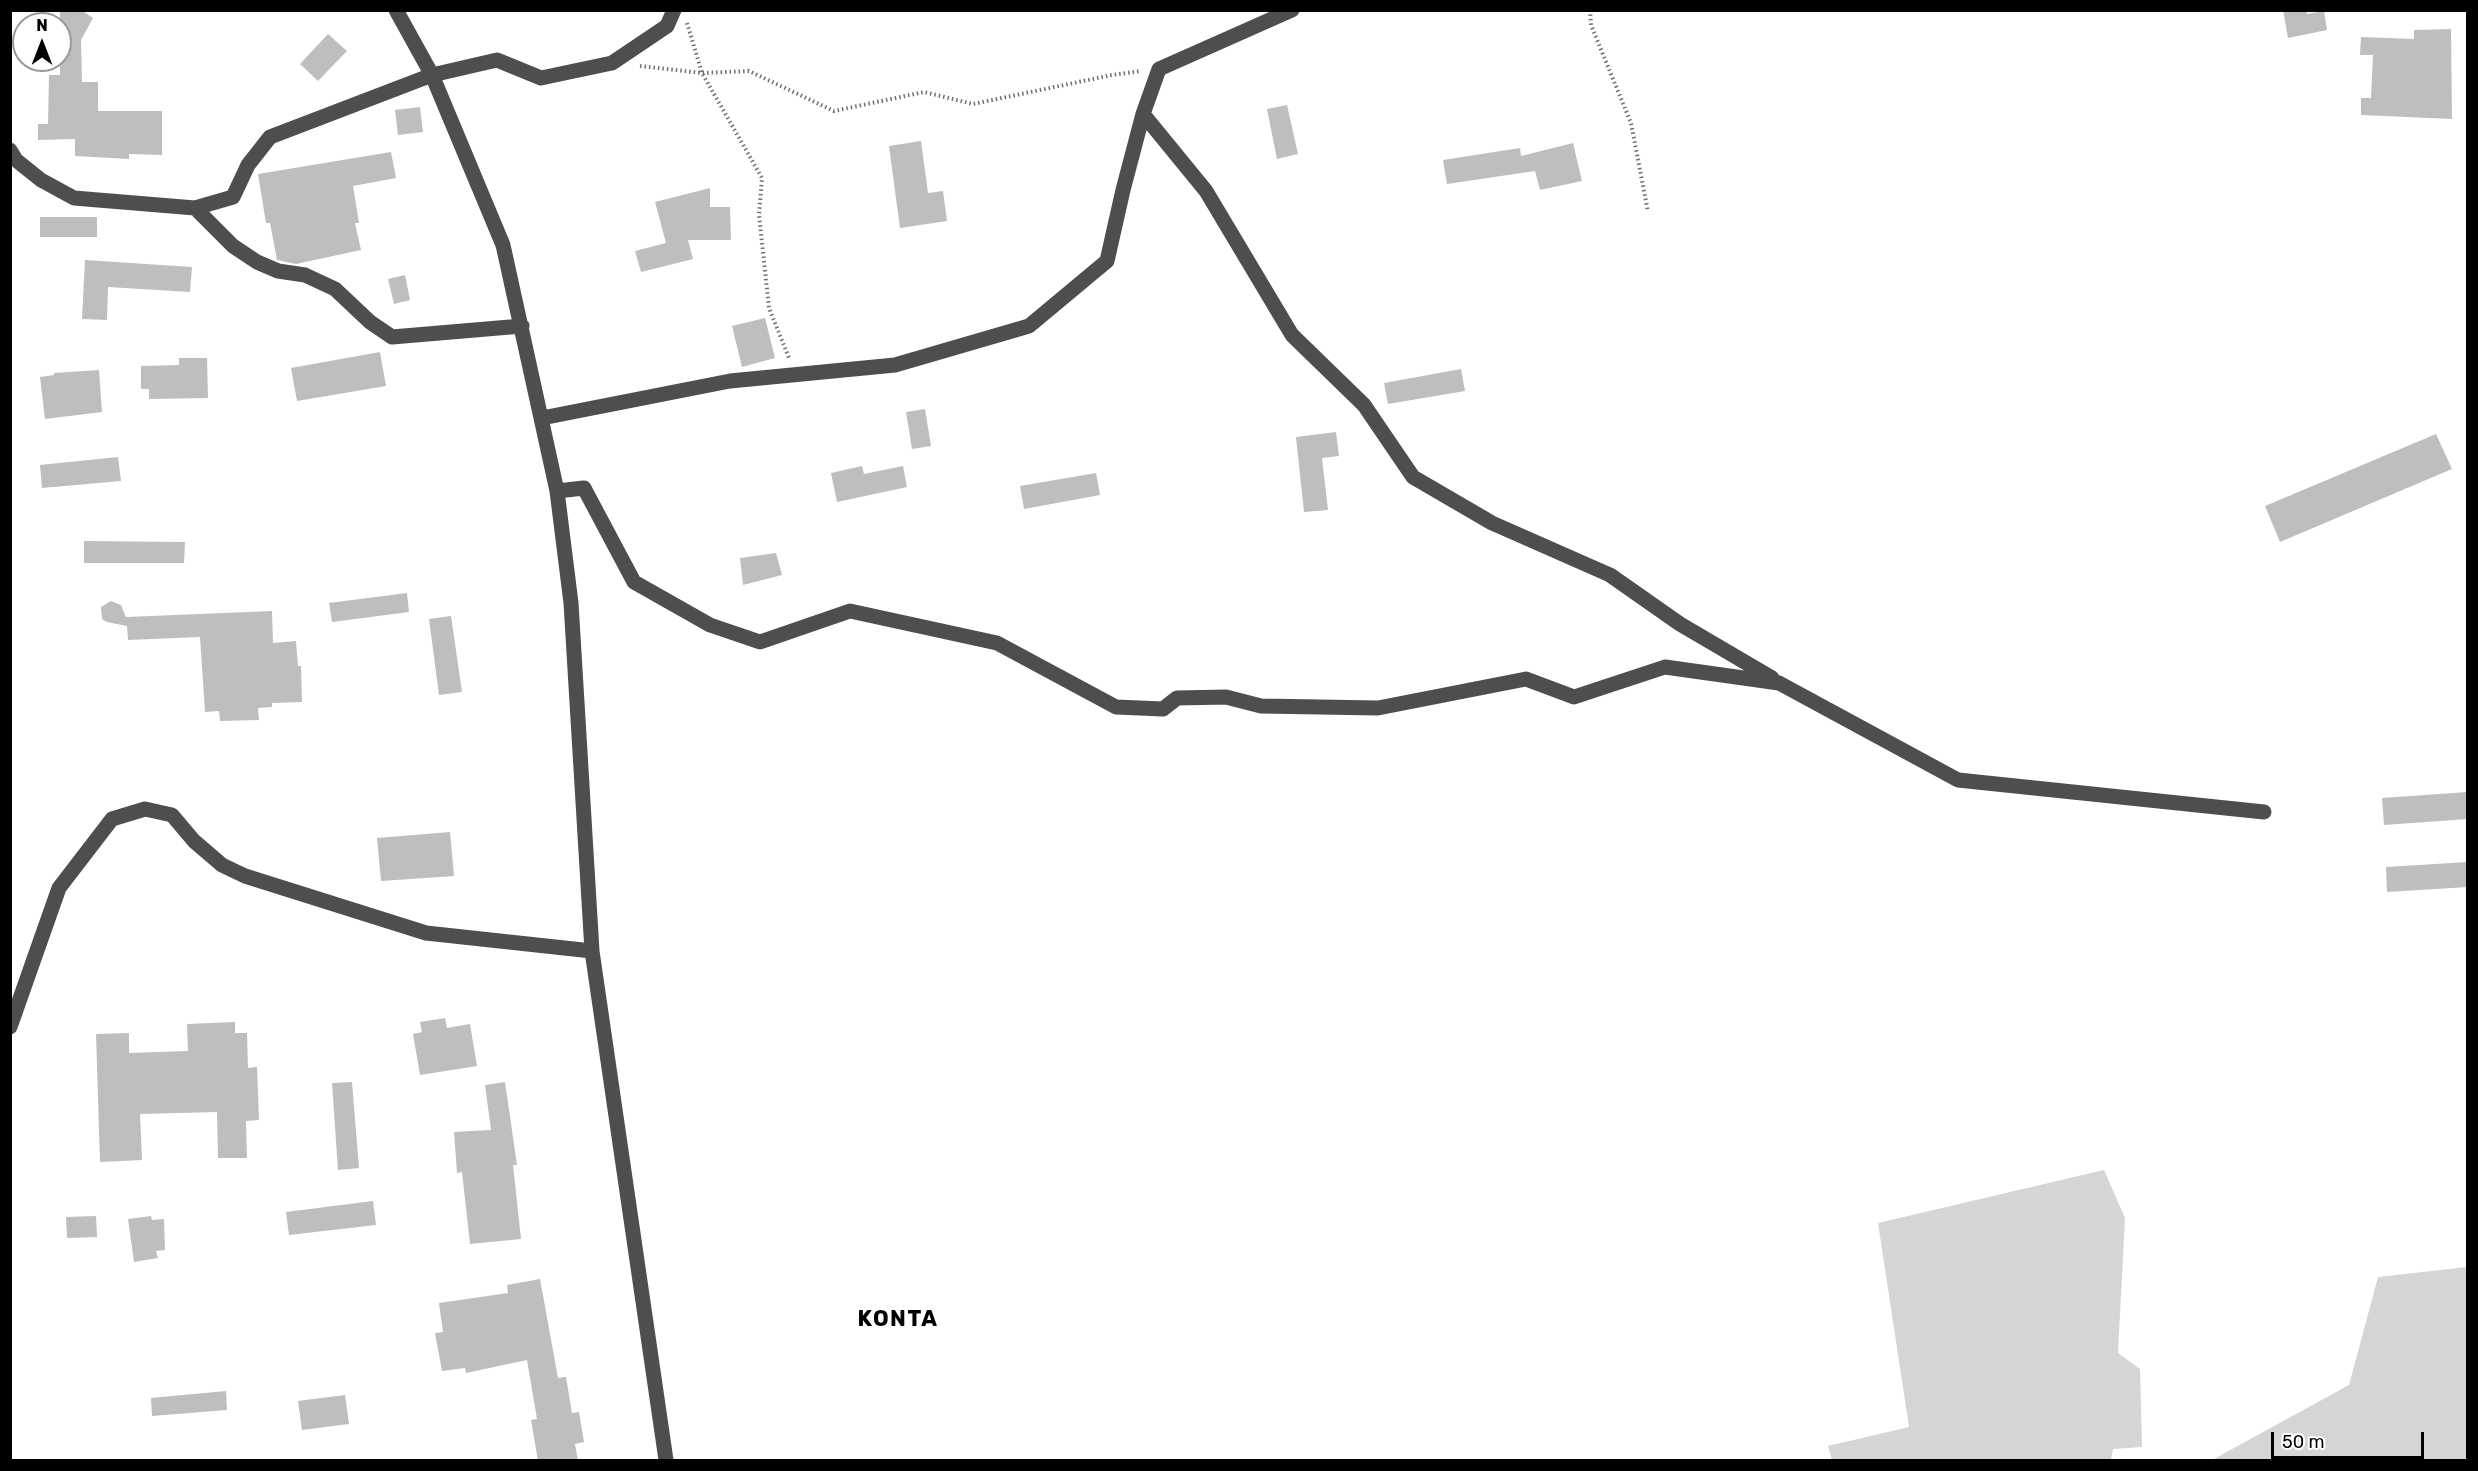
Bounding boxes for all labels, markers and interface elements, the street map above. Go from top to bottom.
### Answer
north arrow [12,12,72,72]
text: N [36,16,48,35]
district label: KONTA [858,1307,938,1333]
scale bar [2274,1420,2427,1458]
text: 50 m [2282,1431,2325,1453]

